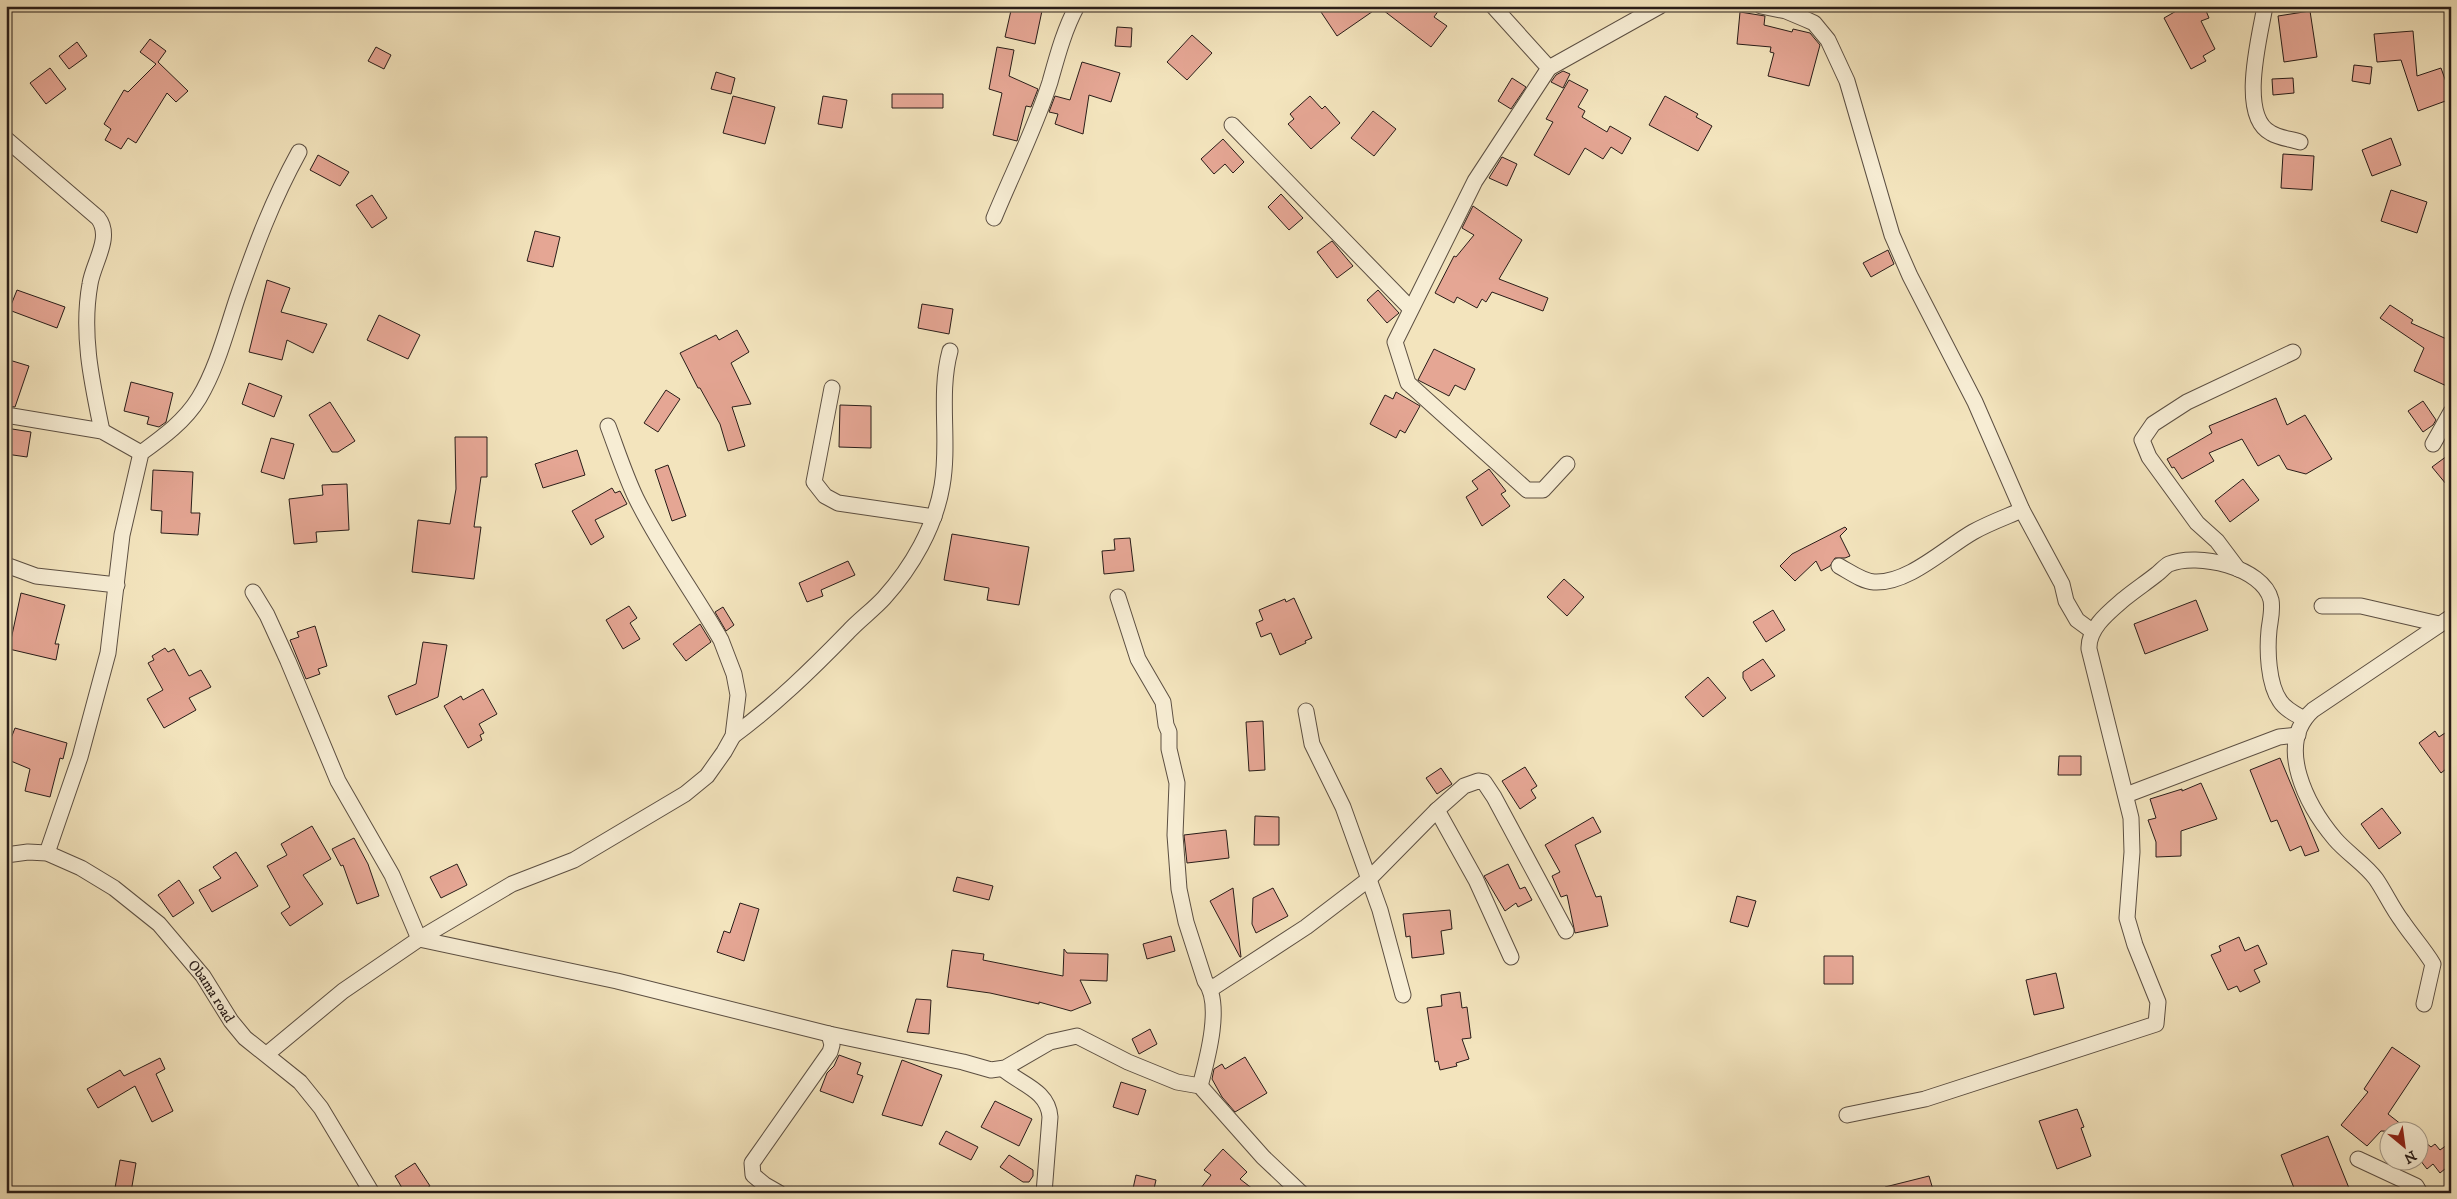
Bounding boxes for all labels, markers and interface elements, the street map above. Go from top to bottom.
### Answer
street label: Obama road [183,956,239,1027]
north arrow [2380,1122,2430,1172]
text: N [2400,1146,2419,1167]

